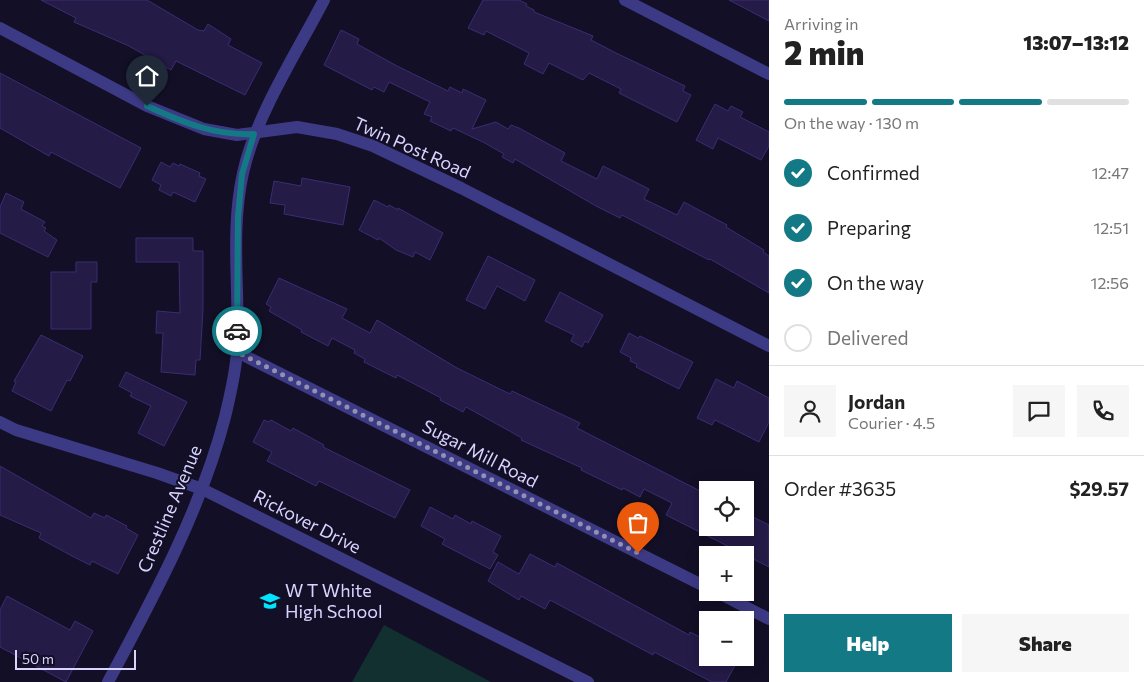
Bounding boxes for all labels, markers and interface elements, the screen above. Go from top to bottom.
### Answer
text: Arriving in [784,14,858,33]
text: 13:07–13:12 [1023,31,1129,54]
text: 2 min [784,32,864,72]
pin [126,55,168,106]
icon: home [133,62,161,90]
street label: Twin Post Road [350,111,474,183]
text: On the way · 130 m [784,113,919,132]
icon: check [784,159,812,187]
text: Confirmed [827,161,920,184]
text: 12:47 [1092,163,1129,182]
icon: check [784,214,812,242]
text: Preparing [827,216,911,239]
text: 12:51 [1093,218,1129,237]
icon: check [784,269,812,297]
text: On the way [827,271,924,294]
text: 12:56 [1091,273,1129,292]
courier [212,306,262,356]
icon: car [223,317,251,345]
text: Delivered [827,326,908,349]
button: person [784,385,836,437]
button: chat [1013,385,1065,437]
button: phone [1077,385,1129,437]
text: Jordan [848,390,905,413]
text: Courier · 4.5 [848,413,935,432]
street label: Sugar Mill Road [419,415,542,492]
street label: Crestline Avenue [132,441,206,576]
text: Order #3635 [784,477,896,500]
text: $29.57 [1069,477,1129,500]
map controls [699,481,754,666]
button: locate [699,481,754,536]
street label: Rickover Drive [250,485,365,558]
pin [617,502,659,553]
icon: bag [624,509,652,537]
button: + [699,546,754,601]
place label: W T White High School [285,579,383,622]
school or university icon: W T White High School [259,590,281,612]
button: − [699,611,754,666]
button: Help [784,614,952,672]
button: Share [962,614,1129,672]
scale bar [15,647,136,670]
text: 50 m [22,650,54,667]

